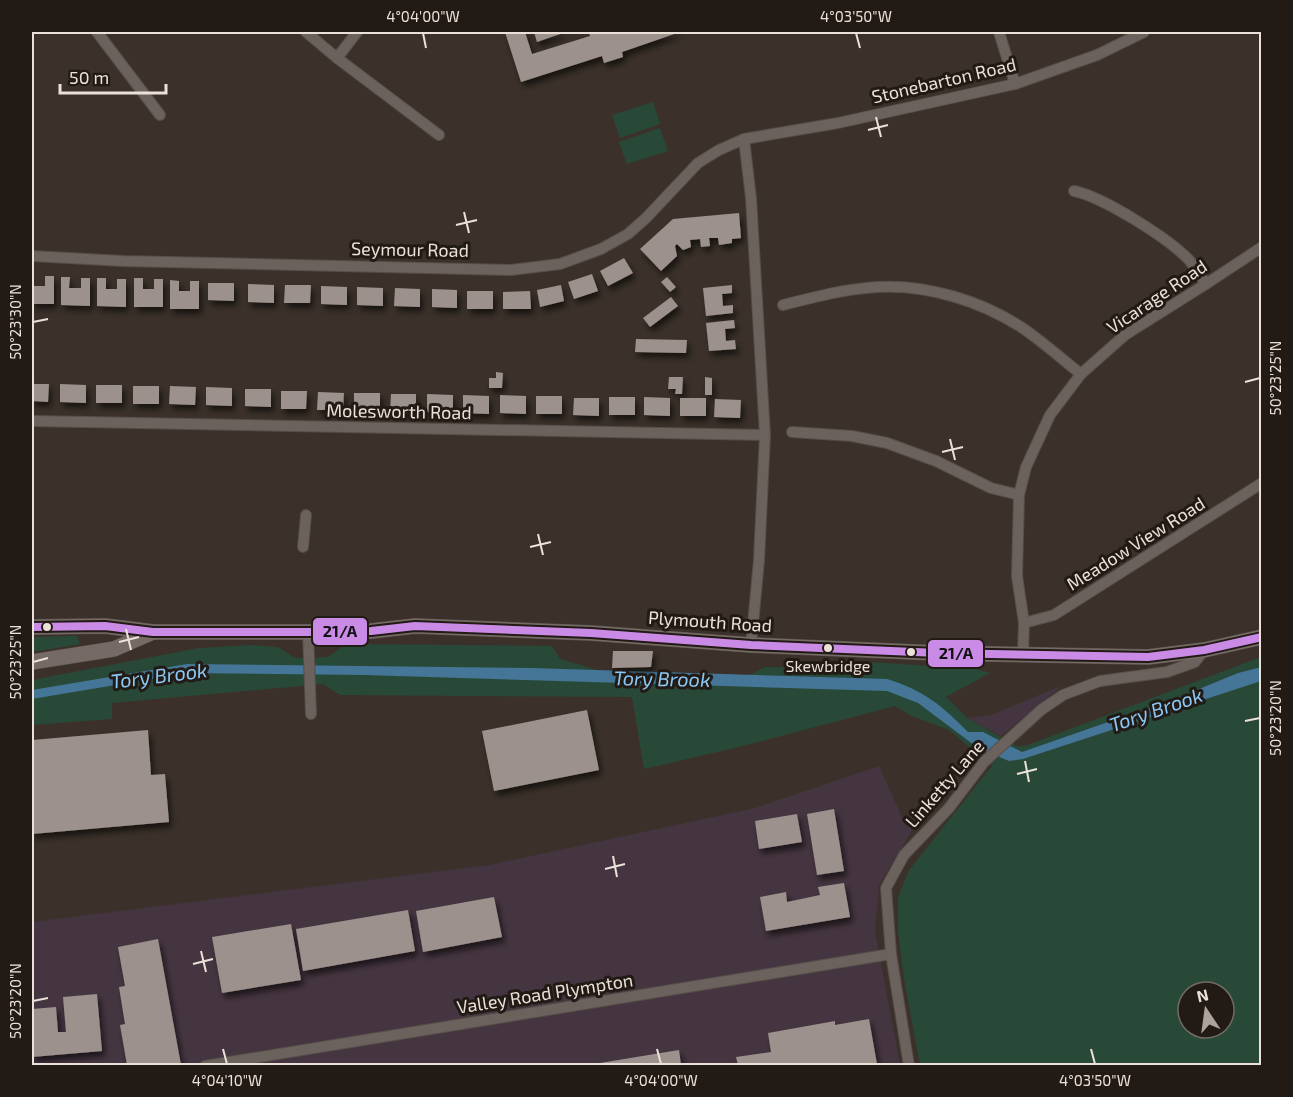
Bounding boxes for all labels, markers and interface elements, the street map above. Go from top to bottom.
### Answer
text: 4°04'00"W [386,7,460,25]
text: 4°03'50"W [820,7,892,25]
street label: Stonebarton Road [869,53,1018,107]
scale bar [60,57,166,95]
text: 50 m [69,66,109,88]
street label: Seymour Road [351,237,469,261]
street label: Vicarage Road [1102,255,1211,338]
text: 50°23'30"N [6,284,24,360]
text: 50°23'25"N [1266,341,1284,415]
street label: Molesworth Road [326,399,472,423]
street label: Meadow View Road [1062,492,1209,595]
street label: Plymouth Road [647,606,773,636]
line badge: 21/A [312,617,368,646]
unlabelled marker [41,621,53,633]
text: 21/A [323,621,358,640]
text: 50°23'25"N [6,625,24,699]
line badge: 21/A [927,639,984,668]
marker: Skewbridge [822,642,834,654]
text: 21/A [939,643,974,662]
unlabelled marker [905,646,917,658]
place label: Skewbridge [786,656,870,675]
water label: Tory Brook [109,657,209,694]
water label: Tory Brook [613,665,711,692]
text: 50°23'20"N [1266,680,1284,756]
water label: Tory Brook [1106,682,1206,737]
street label: Linketty Lane [900,735,988,832]
text: 50°23'20"N [6,963,24,1039]
street label: Valley Road Plympton [455,968,635,1018]
north arrow [1176,980,1236,1040]
text: N [1195,984,1210,1005]
text: 4°04'10"W [192,1071,262,1089]
text: 4°04'00"W [624,1071,698,1089]
text: 4°03'50"W [1059,1071,1131,1089]

